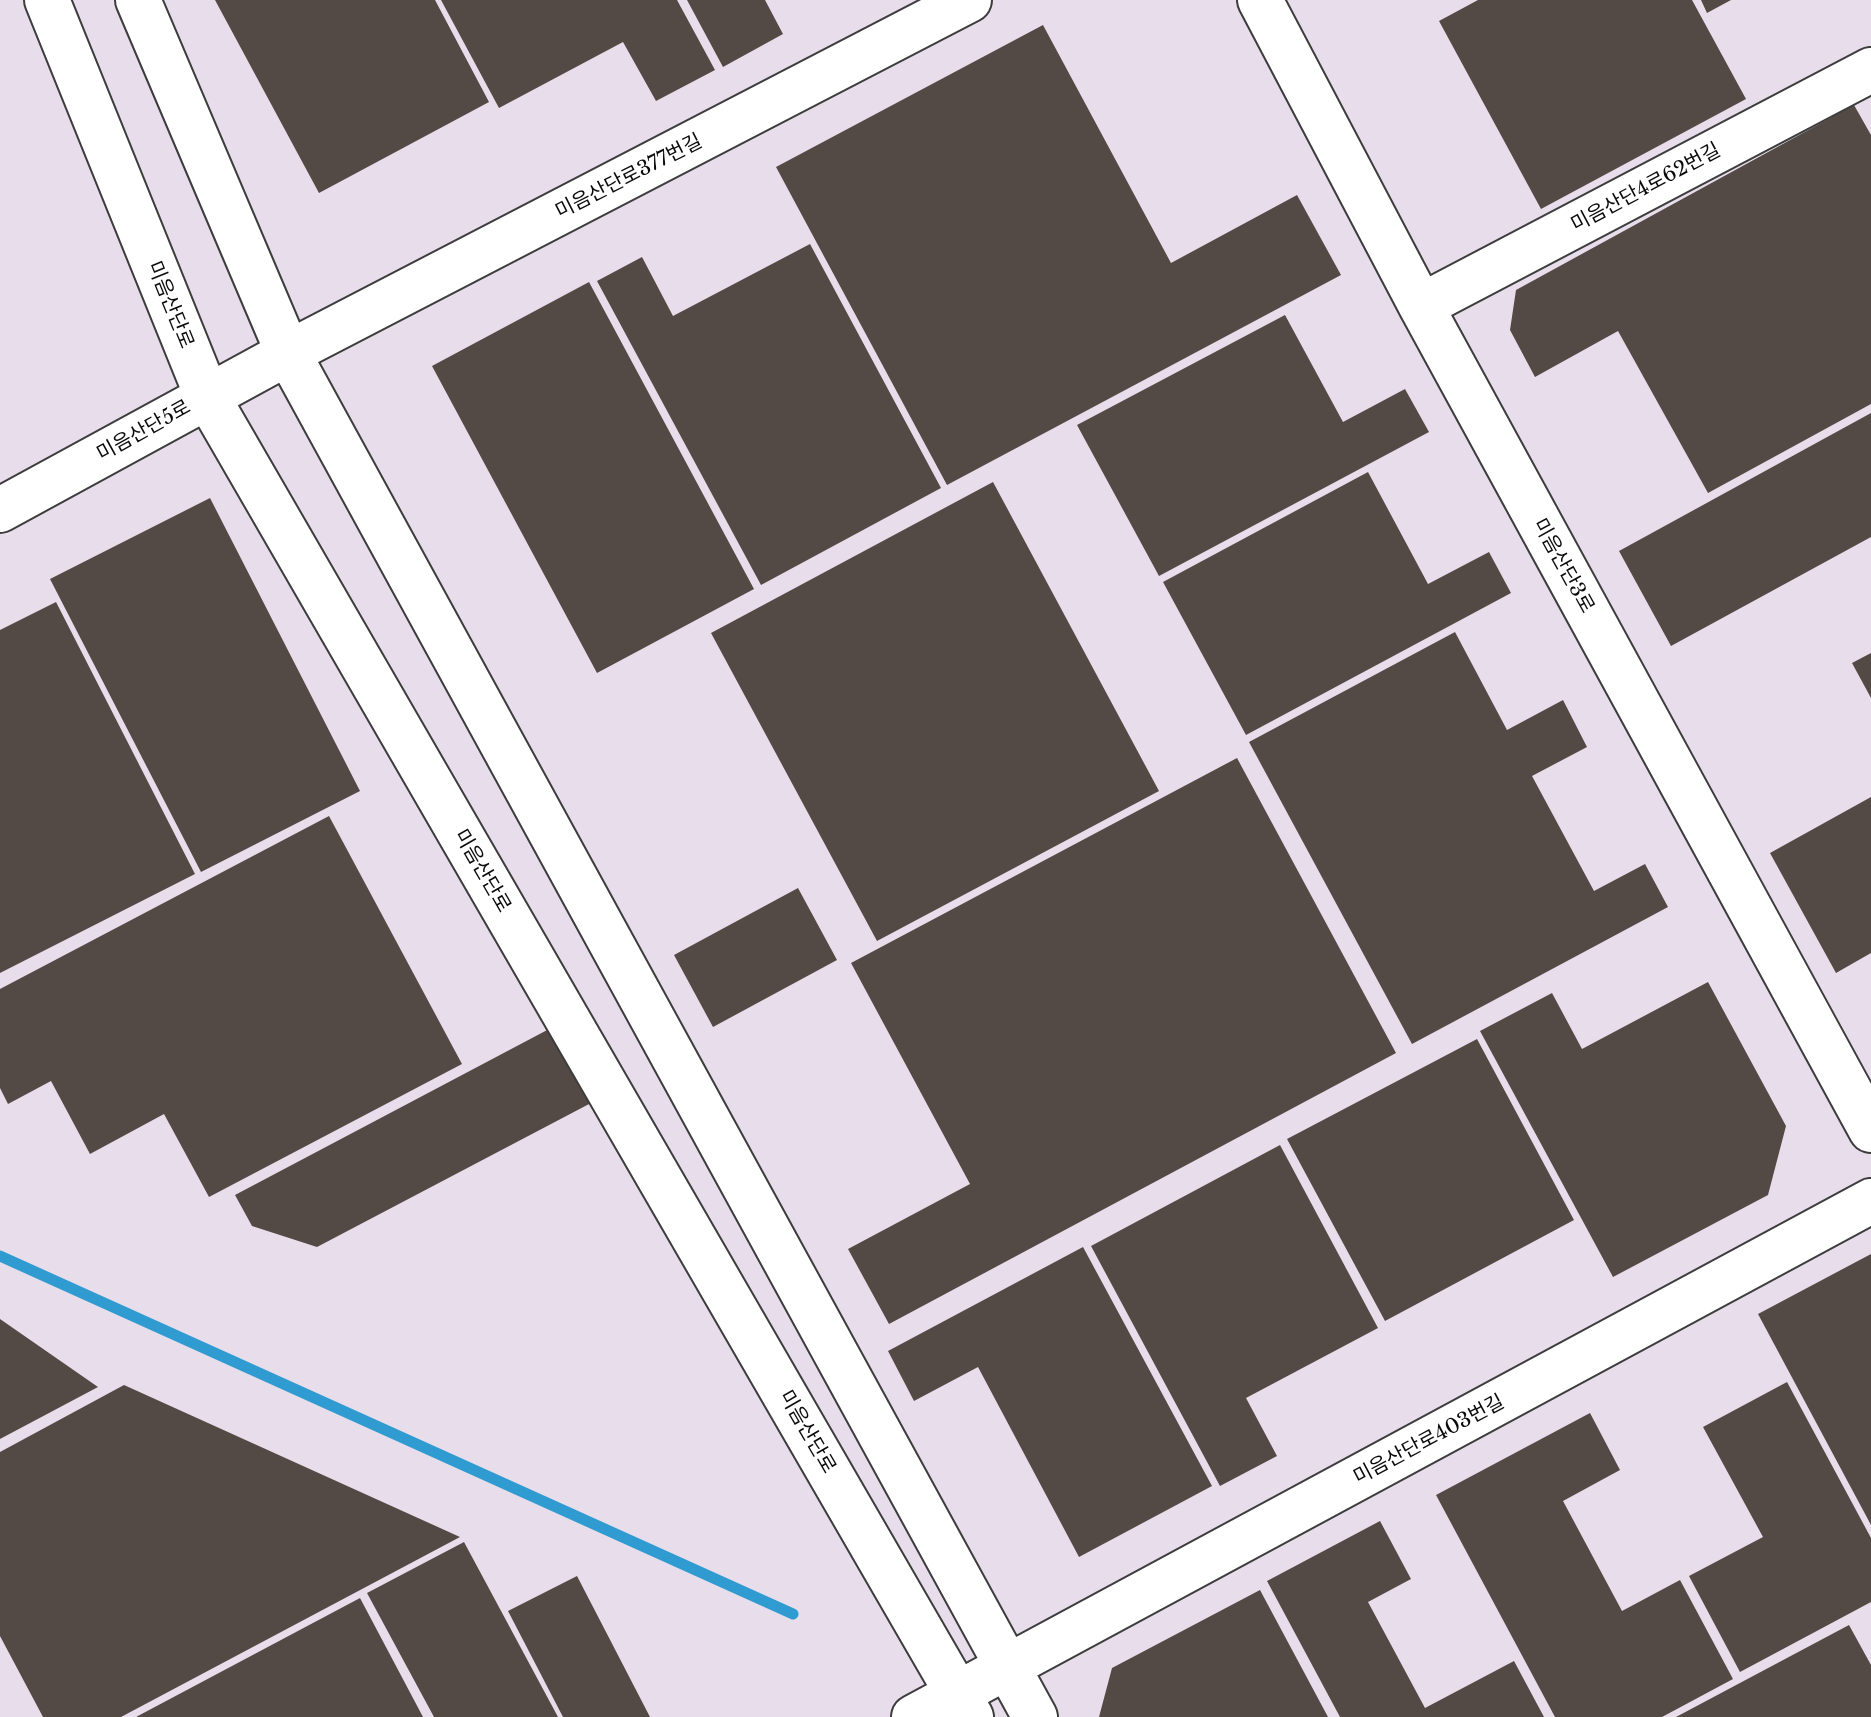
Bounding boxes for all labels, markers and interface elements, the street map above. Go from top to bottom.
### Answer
street label: 미음산단로377번길 [552,130,706,224]
street label: 미음산단4로62번길 [1567,139,1725,237]
street label: 미음산단로 [142,258,198,352]
street label: 미음산단5로 [93,395,195,467]
street label: 미음산단3로 [1527,515,1599,617]
street label: 미음산단로 [449,825,515,917]
street label: 미음산단로 [774,1386,840,1478]
street label: 미음산단로403번길 [1350,1390,1508,1490]

